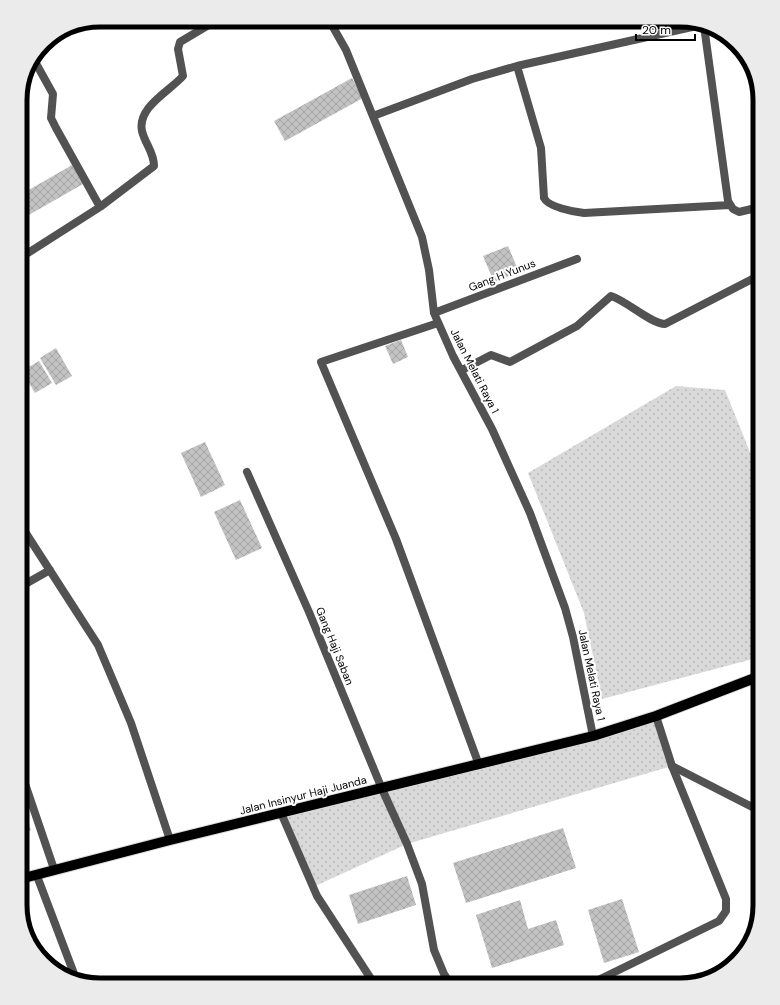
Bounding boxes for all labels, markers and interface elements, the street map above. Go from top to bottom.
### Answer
scale bar [636,16,695,42]
text: 20 m [642,22,671,38]
street label: Gang H Yunus [467,256,537,294]
street label: Jalan Melati Raya 1 [448,326,502,416]
street label: Gang Haji Saban [313,605,357,687]
street label: Jalan Melati Raya 1 [575,628,609,722]
street label: Jalan Insinyur Haji Juanda [238,772,368,818]

